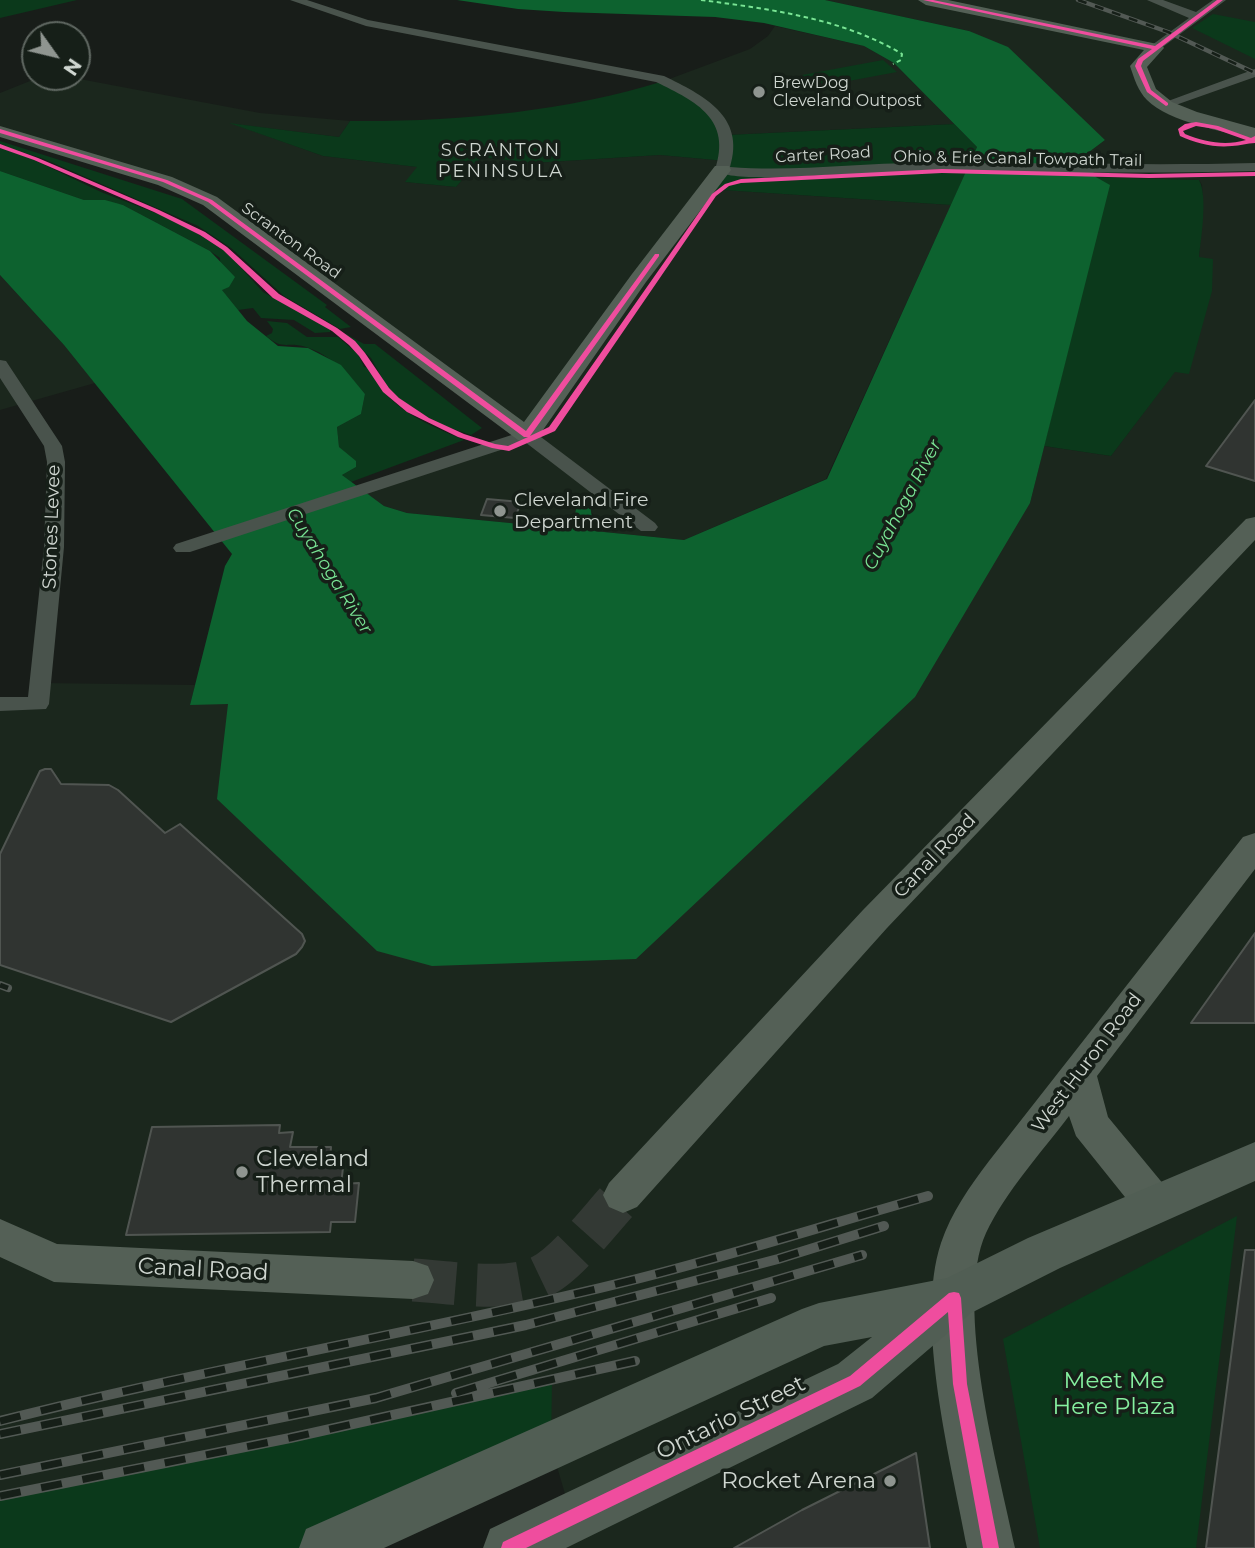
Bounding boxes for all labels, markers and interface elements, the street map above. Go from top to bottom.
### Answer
north arrow [21,21,91,91]
text: N [58,54,86,80]
place label: BrewDog Cleveland Outpost [773,73,922,111]
marker: BrewDog Cleveland Outpost [751,84,767,100]
district label: SCRANTON PENINSULA [439,140,563,182]
street label: Carter Road [775,143,871,167]
street label: Ohio & Erie Canal Towpath Trail [893,147,1143,171]
street label: Scranton Road [238,199,344,283]
water label: Cuyahoga River [860,436,946,574]
street label: Stones Levee [38,464,66,590]
place label: Cleveland Fire Department [514,489,648,533]
marker: Cleveland Fire Department [492,503,508,519]
water label: Cuyahoga River [282,504,376,638]
street label: Canal Road [889,809,981,903]
street label: West Huron Road [1027,989,1147,1137]
place label: Cleveland Thermal [256,1145,369,1199]
marker: Cleveland Thermal [234,1164,250,1180]
street label: Canal Road [137,1253,269,1287]
park label: Meet Me Here Plaza [1052,1367,1176,1421]
street label: Ontario Street [652,1370,810,1466]
place label: Rocket Arena [721,1467,876,1495]
marker: Rocket Arena [882,1473,898,1489]

